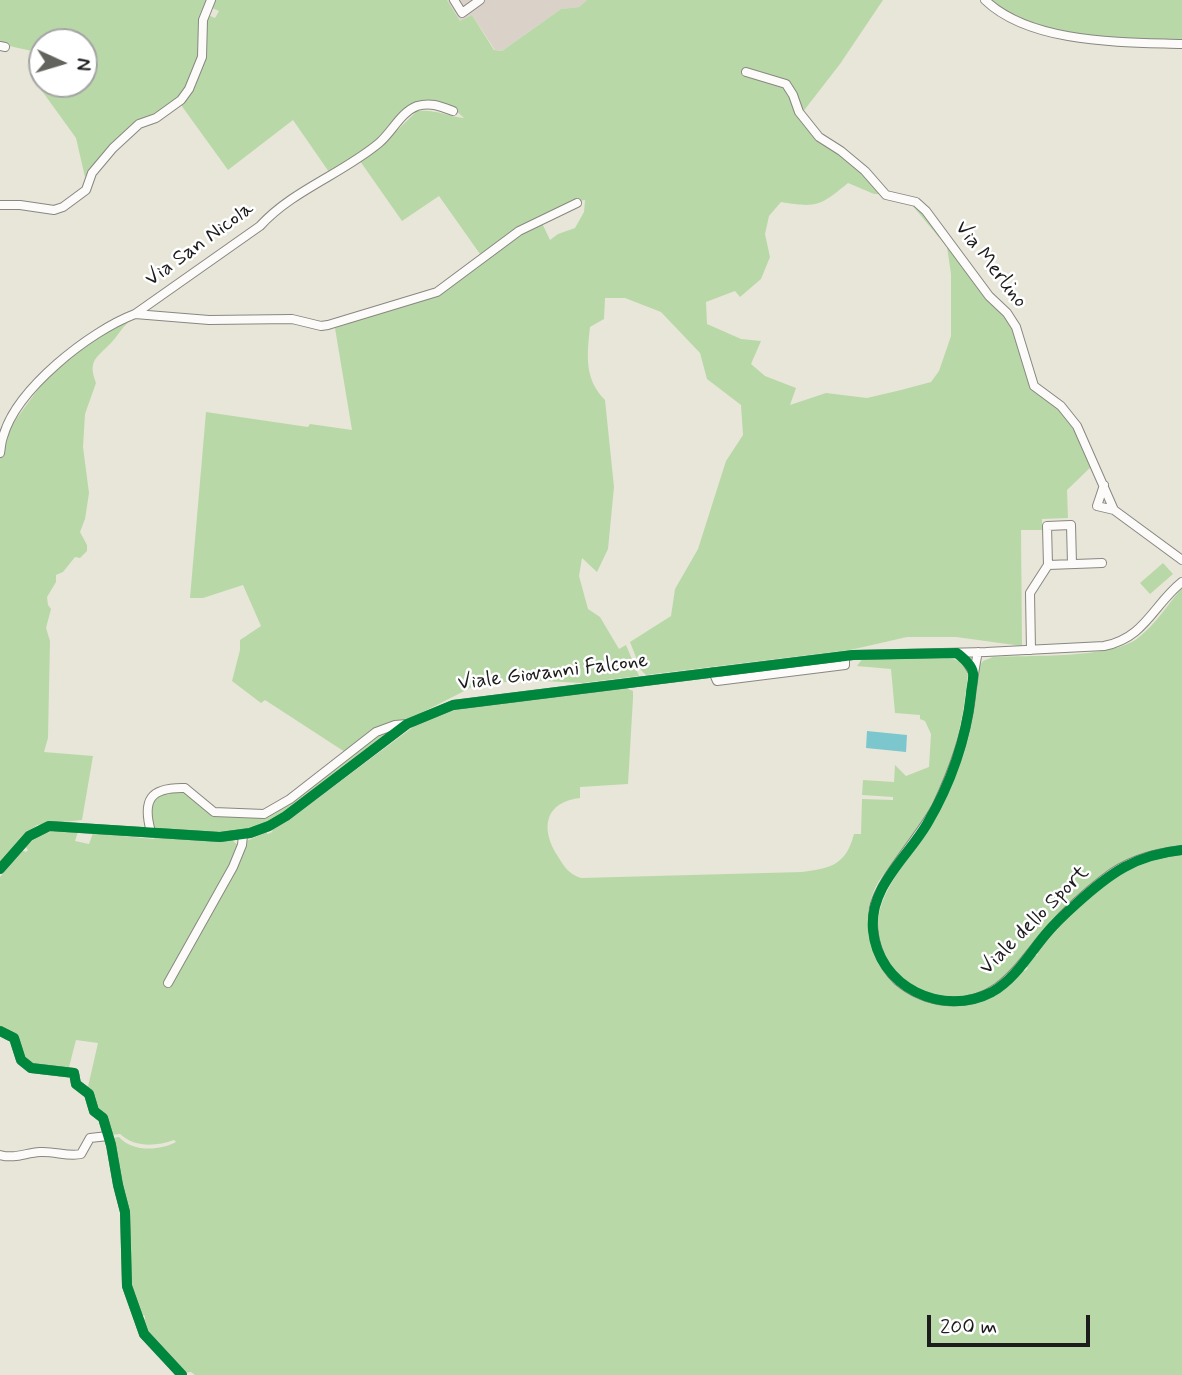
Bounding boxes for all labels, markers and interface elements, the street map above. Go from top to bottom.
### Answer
north arrow [28,28,98,98]
text: N [70,57,95,72]
street label: Via San Nicola [141,197,259,293]
street label: Via Merlino [948,216,1032,314]
street label: Viale Giovanni Falcone [456,649,650,697]
street label: Viale dello Sport [975,861,1095,981]
scale bar [930,1302,1093,1346]
text: 200 m [940,1313,997,1341]

